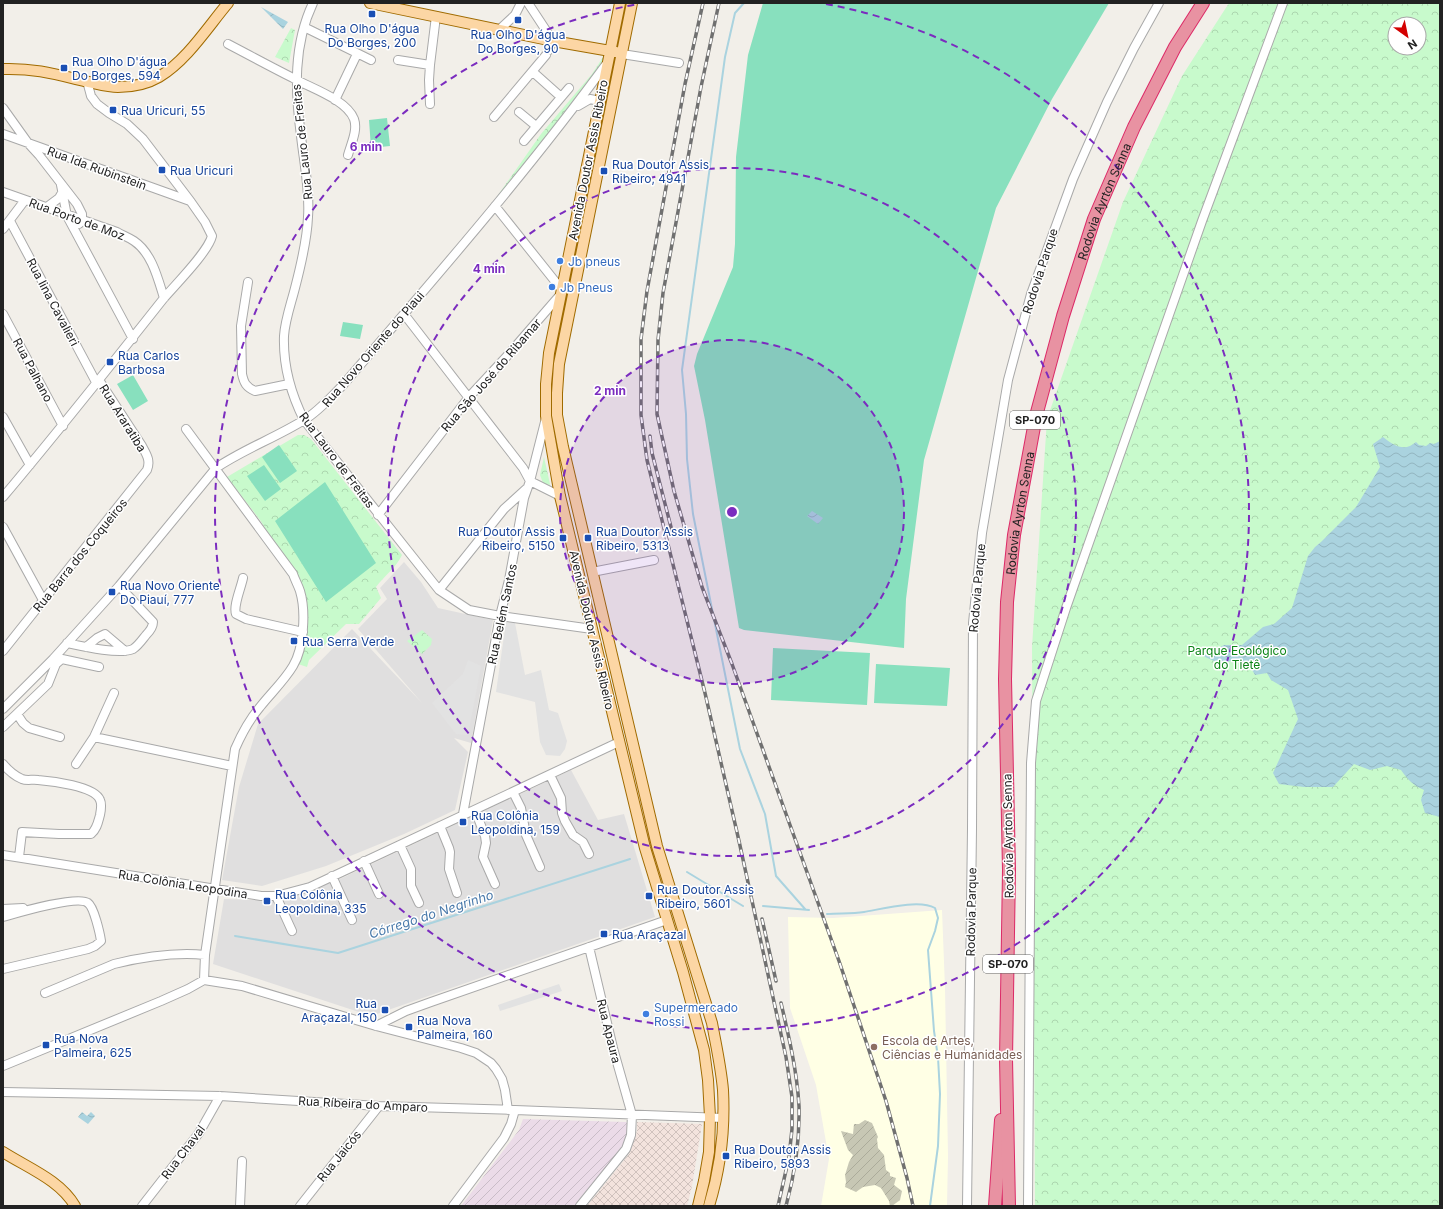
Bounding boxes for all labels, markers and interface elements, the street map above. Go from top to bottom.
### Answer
marker: Rua Olho D'água Do Borges, 200 [367,9,377,19]
marker: Rua Olho D'água Do Borges, 90 [513,15,523,25]
north arrow [1387,16,1427,56]
place label: Rua Olho D'água Do Borges, 200 [325,21,419,50]
place label: Rua Olho D'água Do Borges, 90 [471,27,565,56]
text: N [1405,36,1420,53]
place label: Rua Olho D'água Do Borges, 594 [72,54,167,83]
marker: Rua Olho D'água Do Borges, 594 [59,63,69,73]
street label: Avenida Doutor Assis Ribeiro [565,78,611,242]
street label: Rua Lauro de Freitas [288,83,316,201]
place label: Rua Uricuri, 55 [121,103,205,118]
marker: Rua Uricuri, 55 [108,105,118,115]
text: 6 min [350,139,382,154]
street label: Rodovia Ayrton Senna [1074,140,1134,262]
street label: Rua Ida Rubinstein [45,143,149,193]
place label: Rua Doutor Assis Ribeiro, 4941 [612,157,709,186]
place label: Rua Uricuri [170,163,233,178]
marker: Rua Uricuri [157,165,167,175]
marker: Rua Doutor Assis Ribeiro, 4941 [599,166,609,176]
street label: Rua Porto de Moz [27,195,127,243]
street label: Rodovia Parque [1019,226,1061,316]
place label: Jb pneus [568,254,620,269]
street label: Rua lina Cavalieri [24,256,82,348]
marker: Jb pneus [555,256,565,266]
text: 4 min [473,261,505,276]
place label: Jb Pneus [560,280,613,295]
marker: Jb Pneus [547,282,557,292]
street label: Rua Novo Oriente do Piaui [319,288,427,410]
street label: Rua São José do Ribamar [438,315,545,435]
street label: Rua Palhano [10,335,56,405]
place label: Rua Carlos Barbosa [118,348,180,377]
marker: Rua Carlos Barbosa [105,357,115,367]
street label: Rua Araratiba [96,381,150,455]
text: 2 min [594,383,626,398]
street label: Rua Lauro de Freitas [296,409,378,511]
road number: SP-070 [1010,411,1060,429]
street label: Rodovia Ayrton Senna [1002,450,1037,576]
street label: Rua Barra dos Coqueiros [30,495,130,615]
centre of rings [725,505,739,519]
place label: Rua Doutor Assis Ribeiro, 5150 [458,524,555,553]
place label: Rua Doutor Assis Ribeiro, 5313 [596,524,693,553]
marker: Rua Doutor Assis Ribeiro, 5150 [558,533,568,543]
marker: Rua Doutor Assis Ribeiro, 5313 [583,533,593,543]
street label: Rodovia Parque [966,543,988,633]
street label: Avenida Doutor Assis Ribeiro [566,549,618,711]
street label: Rua Belém Santos [484,562,520,666]
place label: Rua Novo Oriente Do Piauí, 777 [120,578,220,607]
marker: Rua Novo Oriente Do Piauí, 777 [107,587,117,597]
place label: Rua Serra Verde [302,634,394,649]
marker: Rua Serra Verde [289,636,299,646]
park label: Parque Ecológico do Tietê [1187,643,1287,672]
street label: Rodovia Ayrton Senna [999,773,1017,899]
place label: Rua Colônia Leopoldina, 159 [471,808,560,837]
marker: Rua Colônia Leopoldina, 159 [458,817,468,827]
street label: Rua Colônia Leopodina [117,866,249,902]
street label: Rodovia Parque [963,867,979,957]
place label: Rua Doutor Assis Ribeiro, 5601 [657,882,754,911]
water label: Córrego do Negrinho [367,886,496,942]
place label: Rua Colônia Leopoldina, 335 [275,887,366,916]
marker: Rua Doutor Assis Ribeiro, 5601 [644,891,654,901]
marker: Rua Colônia Leopoldina, 335 [262,896,272,906]
place label: Rua Araçazal [612,927,686,942]
marker: Rua Araçazal [599,929,609,939]
road number: SP-070 [983,955,1033,973]
place label: Rua Araçazal, 150 [301,996,377,1025]
street label: Rua Apaura [594,997,624,1065]
place label: Supermercado Rossi [654,1000,738,1029]
marker: Rua Araçazal, 150 [380,1005,390,1015]
marker: Supermercado Rossi [641,1009,651,1019]
place label: Rua Nova Palmeira, 160 [417,1013,493,1042]
marker: Rua Nova Palmeira, 160 [404,1022,414,1032]
place label: Rua Nova Palmeira, 625 [54,1031,132,1060]
place label: Escola de Artes, Ciências e Humanidades [882,1033,1022,1062]
marker: Rua Nova Palmeira, 625 [41,1040,51,1050]
marker: Escola de Artes, Ciências e Humanidades [869,1042,879,1052]
street label: Rua Ríbeira do Amparo [298,1093,428,1115]
street label: Rua Chaval [158,1122,208,1182]
street label: Rua Jaicós [314,1127,364,1185]
place label: Rua Doutor Assis Ribeiro, 5893 [734,1142,831,1171]
marker: Rua Doutor Assis Ribeiro, 5893 [721,1151,731,1161]

